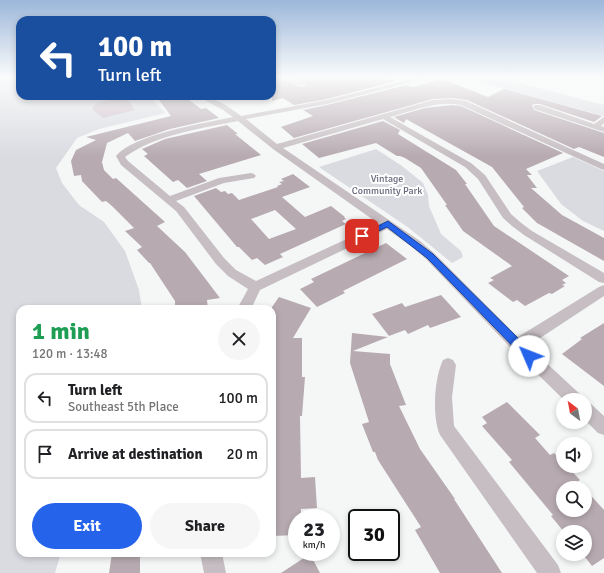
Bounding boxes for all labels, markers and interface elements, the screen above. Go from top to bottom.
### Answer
text: 100 m [98,30,172,64]
icon: left [32,32,84,84]
text: Turn left [98,64,161,86]
park label: Vintage Community Park [352,173,422,197]
pin [345,219,379,253]
icon: arrive [351,225,373,247]
text: 1 min [32,316,90,346]
button: close [218,318,260,360]
position arrow [508,335,550,377]
text: 120 m · 13:48 [32,346,108,362]
text: Turn left [68,381,122,399]
icon: left [34,387,56,409]
text: 100 m [218,389,258,407]
north arrow [556,393,592,429]
map controls [556,393,592,561]
text: Southeast 5th Place [68,399,179,415]
button: sound [556,437,592,473]
icon: arrive [34,443,56,465]
text: Arrive at destination [68,445,203,463]
text: 20 m [227,445,258,463]
button: search [556,481,592,517]
button: Exit [32,503,142,549]
button: Share [150,503,260,549]
speed limit sign: 30 [348,509,400,561]
text: 23 [303,517,325,542]
button: layers [556,525,592,561]
text: km/h [303,539,325,551]

